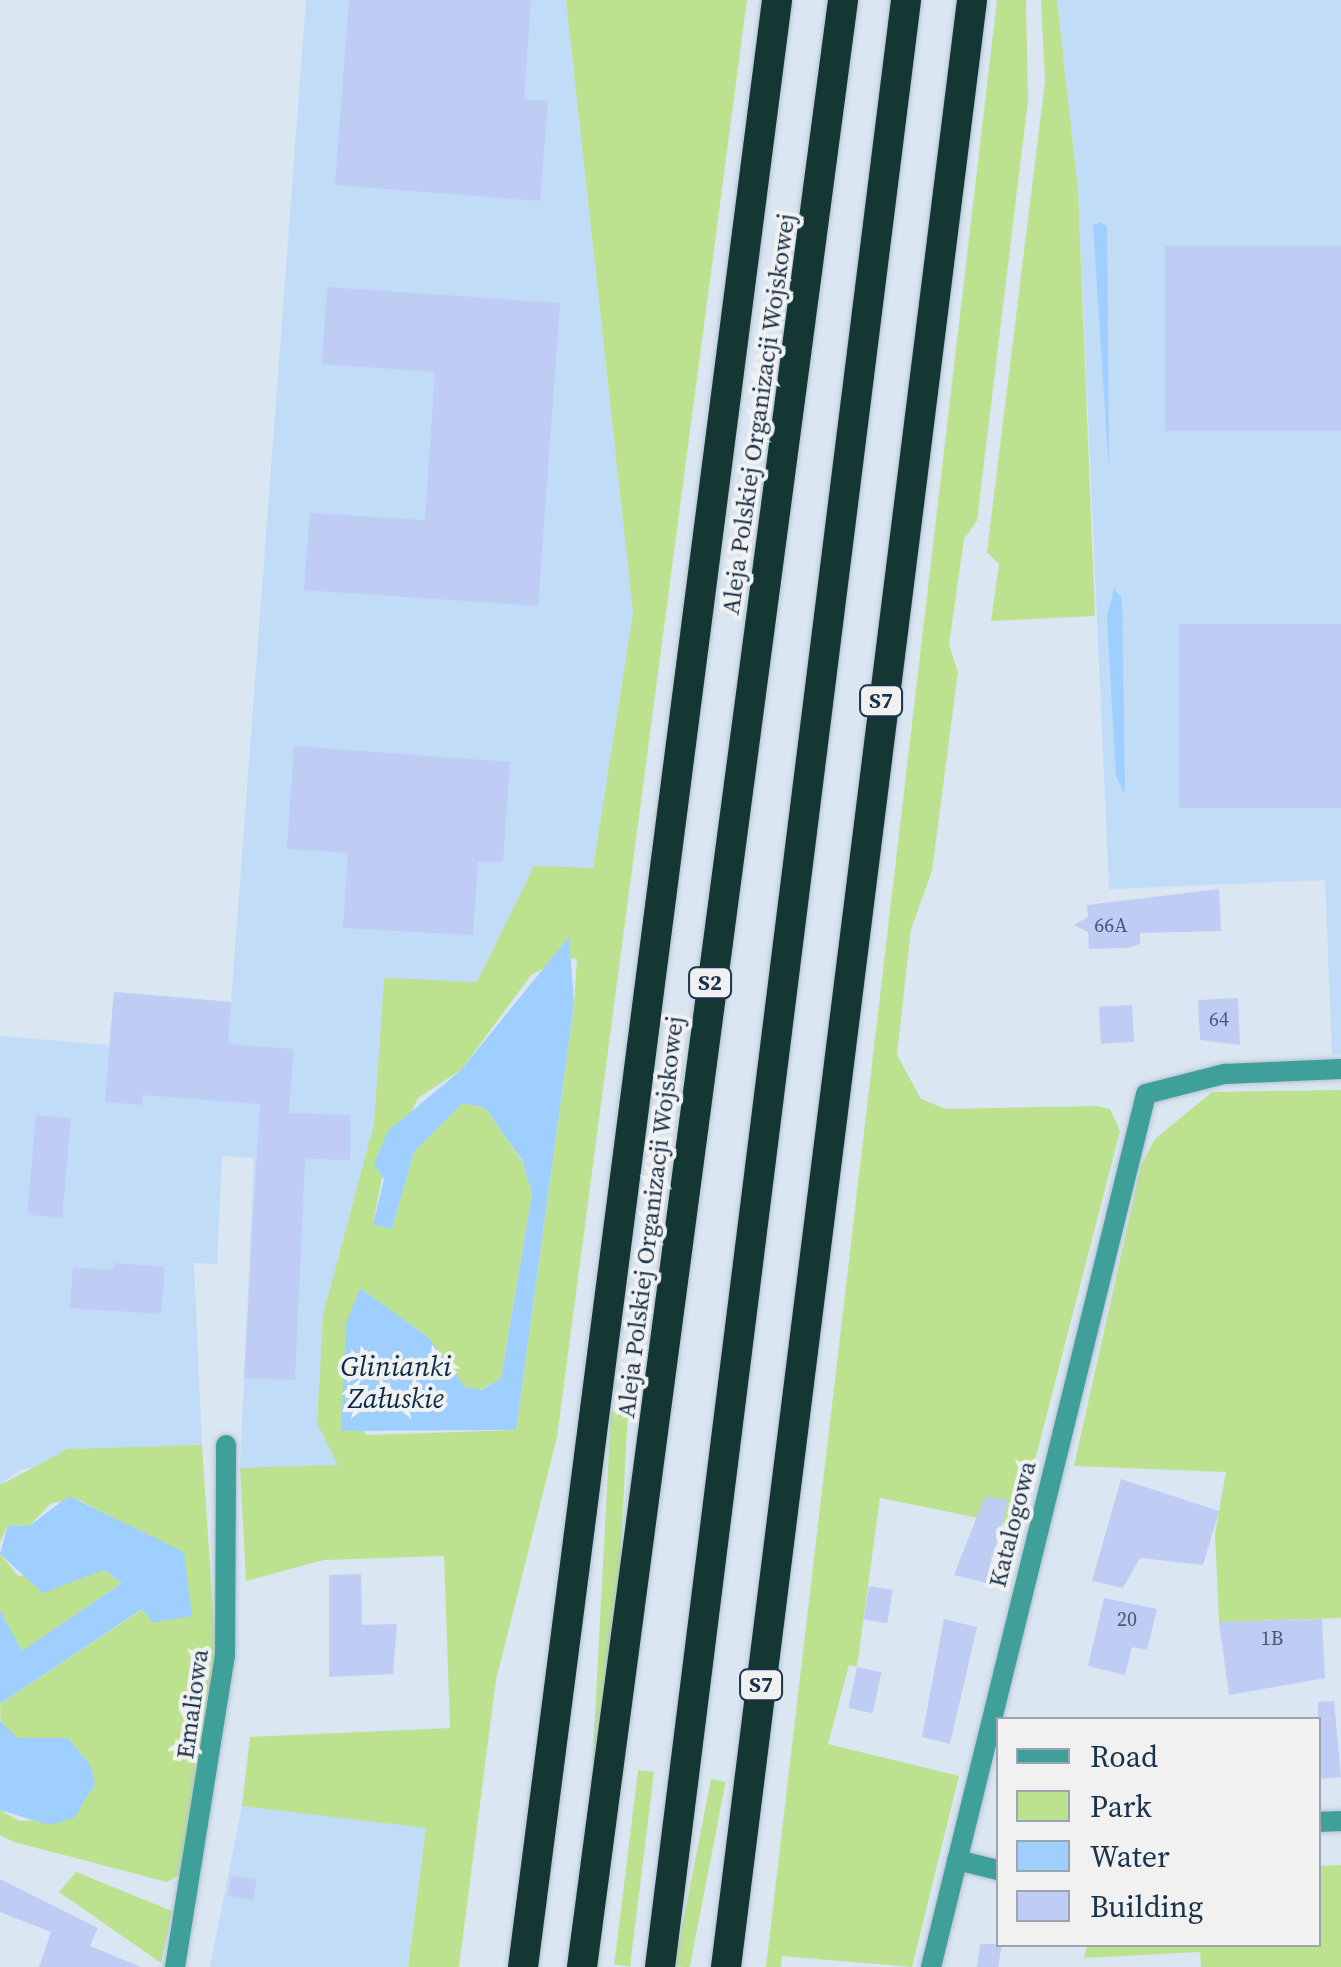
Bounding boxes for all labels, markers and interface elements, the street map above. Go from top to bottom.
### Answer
street label: Aleja Polskiej Organizacji Wojskowej [715,211,801,617]
road number: S7 [858,684,904,718]
house number: 66A [1094,913,1128,937]
road number: S2 [688,966,732,1000]
house number: 64 [1209,1007,1229,1031]
street label: Aleja Polskiej Organizacji Wojskowej [610,1014,690,1420]
water label: Glinianki Załuskie [340,1349,452,1415]
street label: Katalogowa [982,1458,1042,1590]
house number: 20 [1117,1607,1137,1631]
house number: 1B [1261,1626,1283,1650]
street label: Emaliowa [169,1647,215,1761]
road number: S7 [738,1668,784,1702]
legend [996,1717,1321,1947]
text: Road [1090,1736,1158,1777]
text: Park [1090,1786,1152,1827]
text: Water [1090,1836,1170,1877]
text: Building [1090,1886,1203,1927]

